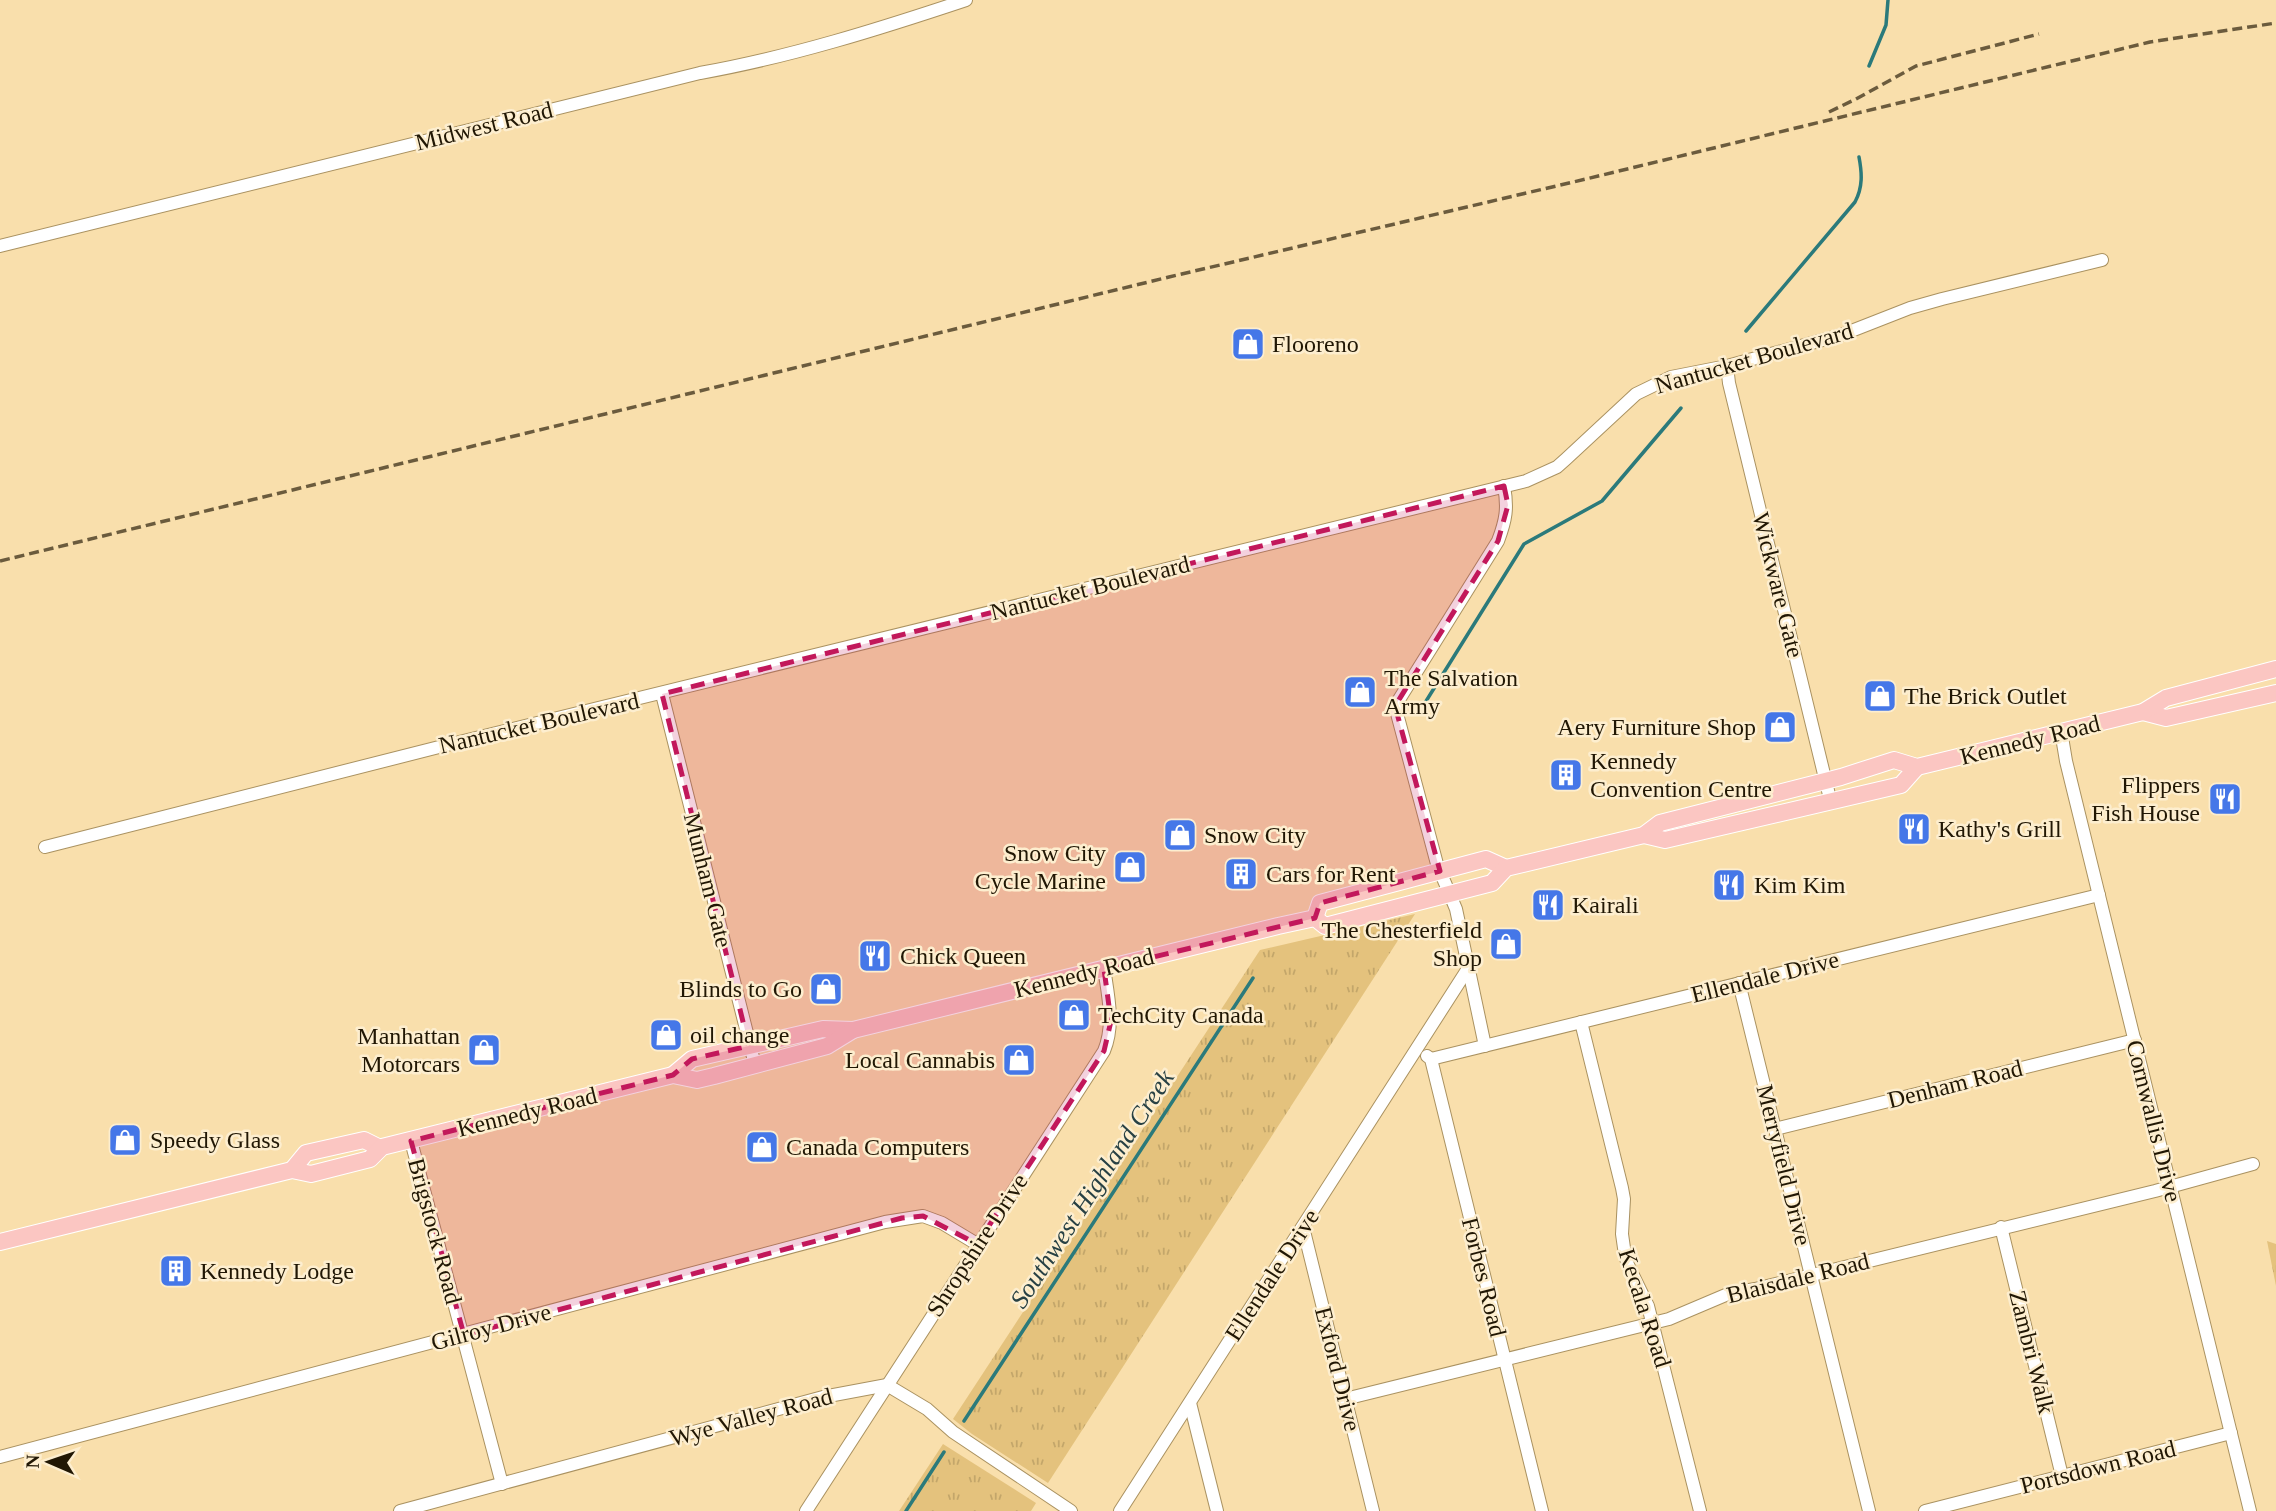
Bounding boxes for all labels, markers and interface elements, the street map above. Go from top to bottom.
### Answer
street label: Midwest Road [413,96,555,156]
street label: Nantucket Boulevard [1652,317,1856,399]
shop icon: Flooreno [1229,325,1267,363]
place label: Flooreno [1272,331,1359,357]
street label: Wickware Gate [1747,510,1809,660]
street label: Nantucket Boulevard [988,551,1192,625]
place label: The Salvation Army [1384,665,1518,719]
shop icon: The Salvation Army [1341,673,1379,711]
shop icon: The Brick Outlet [1861,677,1899,715]
place label: The Brick Outlet [1904,683,2067,709]
street label: Nantucket Boulevard [436,687,642,759]
shop icon: Aery Furniture Shop [1761,708,1799,746]
street label: Kennedy Road [1957,710,2103,770]
place label: Aery Furniture Shop [1557,714,1756,740]
place label: Kennedy Convention Centre [1590,748,1772,802]
building icon: Kennedy Convention Centre [1547,756,1585,794]
place label: Flippers Fish House [2091,772,2200,826]
restaurant icon: Flippers Fish House [2206,780,2244,818]
street label: Munham Gate [679,810,737,950]
restaurant icon: Kathy's Grill [1895,810,1933,848]
shop icon: Snow City [1161,816,1199,854]
place label: Kathy's Grill [1938,816,2062,842]
place label: Snow City [1204,822,1306,848]
place label: Snow City Cycle Marine [975,840,1106,894]
shop icon: Snow City Cycle Marine [1111,848,1149,886]
building icon: Cars for Rent [1222,855,1260,893]
place label: Cars for Rent [1266,861,1396,887]
restaurant icon: Kim Kim [1710,866,1748,904]
place label: Kim Kim [1754,872,1846,898]
restaurant icon: Kairali [1529,886,1567,924]
place label: Kairali [1572,892,1639,918]
place label: The Chesterfield Shop [1321,917,1482,971]
shop icon: The Chesterfield Shop [1487,925,1525,963]
restaurant icon: Chick Queen [856,937,894,975]
place label: Chick Queen [900,943,1026,969]
street label: Kennedy Road [1011,943,1157,1003]
street label: Ellendale Drive [1688,946,1842,1008]
shop icon: Blinds to Go [807,970,845,1008]
place label: Blinds to Go [679,976,802,1002]
shop icon: TechCity Canada [1055,996,1093,1034]
place label: TechCity Canada [1098,1002,1264,1028]
shop icon: oil change [647,1016,685,1054]
place label: oil change [690,1022,789,1048]
place label: Manhattan Motorcars [357,1023,460,1077]
shop icon: Manhattan Motorcars [465,1031,503,1069]
street label: Cornwallis Drive [2121,1037,2187,1205]
shop icon: Local Cannabis [1000,1041,1038,1079]
place label: Local Cannabis [845,1047,995,1073]
street label: Denham Road [1885,1055,2025,1113]
water label: Southwest Highland Creek [1004,1064,1180,1313]
street label: Kennedy Road [454,1082,600,1142]
street label: Merryfield Drive [1751,1082,1817,1248]
shop icon: Speedy Glass [106,1121,144,1159]
place label: Speedy Glass [150,1127,280,1153]
shop icon: Canada Computers [743,1128,781,1166]
place label: Canada Computers [786,1134,969,1160]
street label: Brigstock Road [403,1155,467,1307]
street label: Shropshire Drive [921,1169,1033,1321]
street label: Ellendale Drive [1220,1204,1324,1346]
street label: Forbes Road [1457,1215,1511,1339]
street label: Kecala Road [1614,1245,1676,1371]
street label: Blaisdale Road [1724,1248,1872,1308]
building icon: Kennedy Lodge [157,1252,195,1290]
place label: Kennedy Lodge [200,1258,354,1284]
street label: Zambri Walk [2004,1288,2060,1416]
street label: Gilroy Drive [428,1298,554,1356]
street label: Exford Drive [1310,1304,1366,1434]
street label: Wye Valley Road [667,1383,835,1451]
north arrow [14,1427,84,1497]
street label: Portsdown Road [2018,1435,2178,1499]
text: N [22,1454,43,1469]

